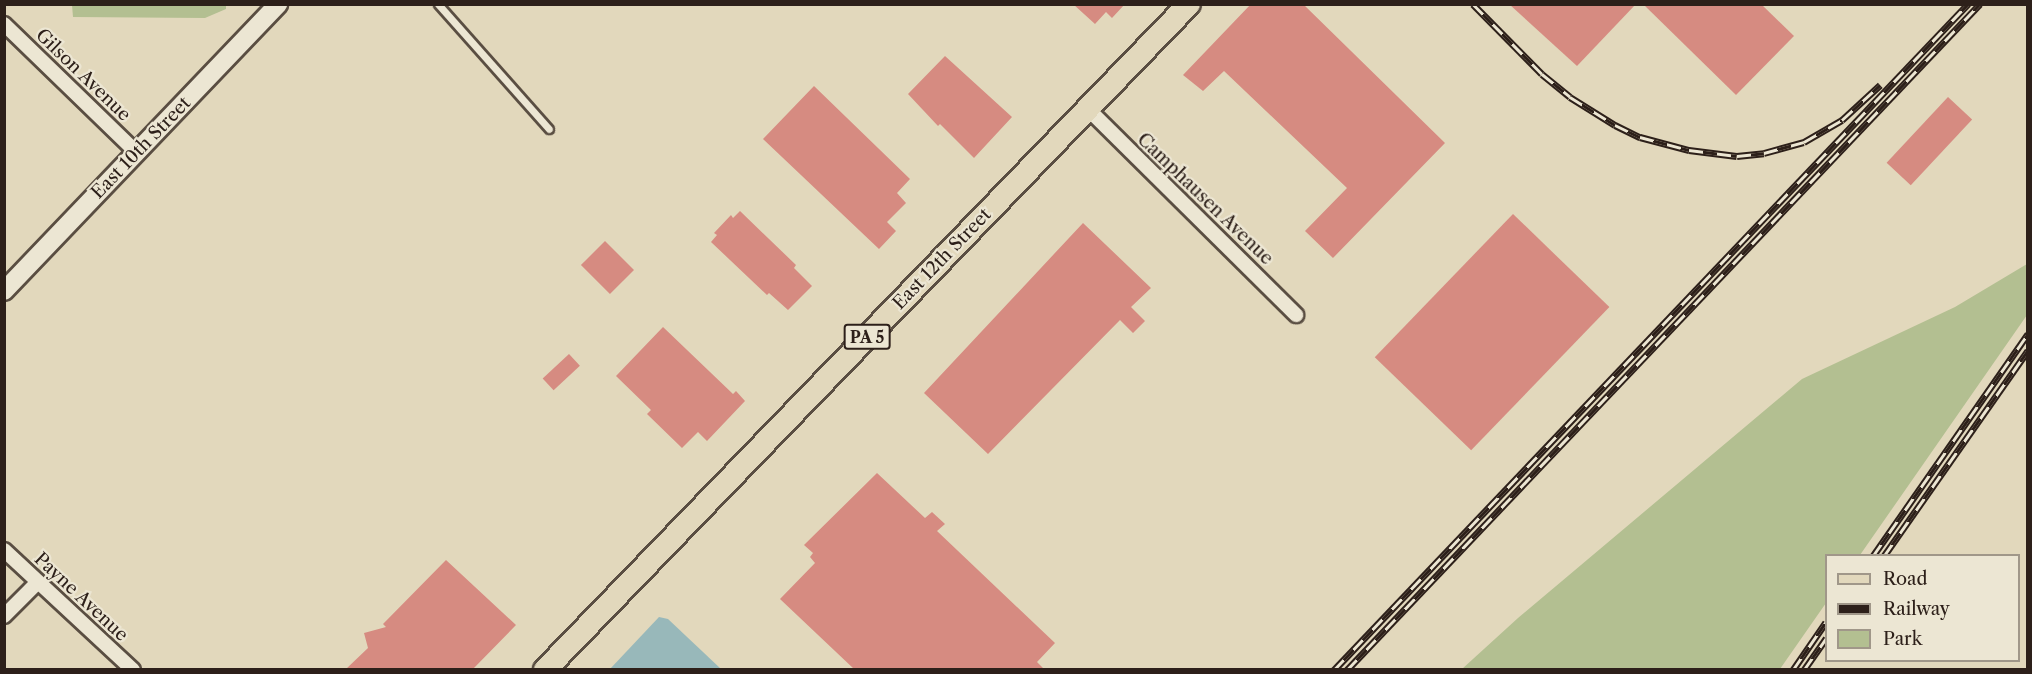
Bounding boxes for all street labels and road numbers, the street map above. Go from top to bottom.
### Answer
street label: Gilson Avenue [31,24,135,126]
street label: East 10th Street [87,93,195,203]
street label: Camphausen Avenue [1132,128,1278,270]
street label: East 12th Street [888,204,996,314]
road number: PA 5 [843,324,891,350]
street label: Payne Avenue [29,548,133,646]

